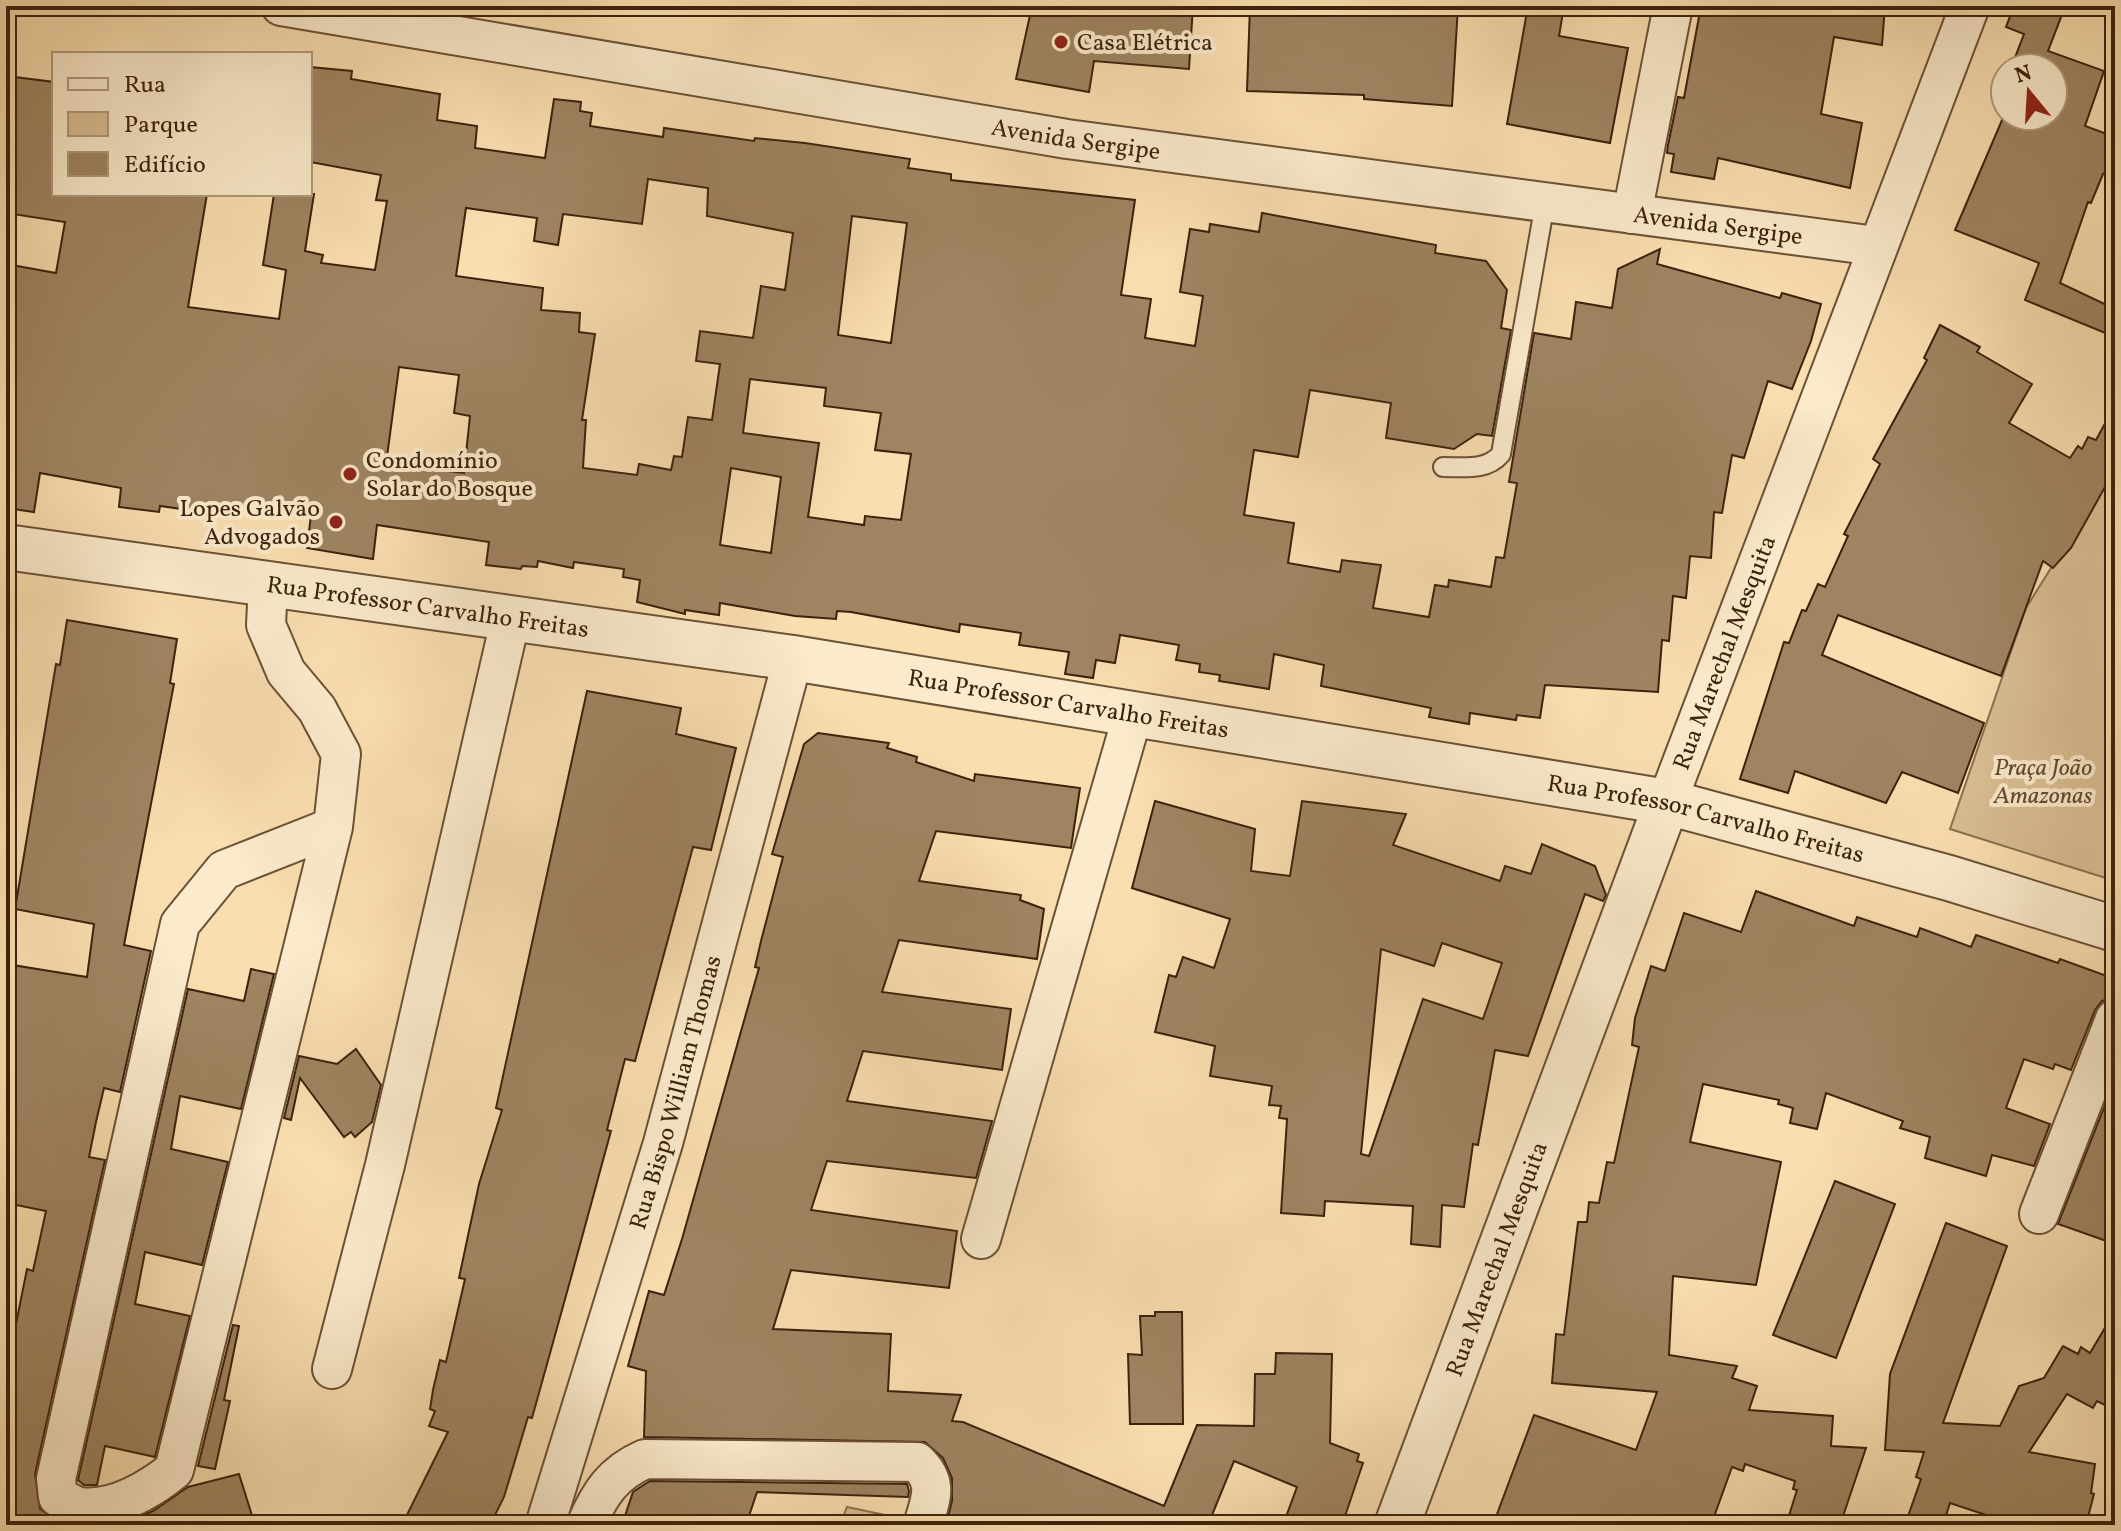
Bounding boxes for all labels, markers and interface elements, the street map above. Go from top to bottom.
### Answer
place label: Casa Elétrica [1077,27,1213,61]
marker: Casa Elétrica [1052,33,1070,51]
legend [52,52,312,196]
north arrow [1989,52,2069,132]
text: N [2011,58,2036,93]
text: Rua [124,69,166,103]
text: Parque [124,109,198,143]
street label: Avenida Sergipe [988,111,1162,170]
text: Edifício [124,149,206,183]
street label: Avenida Sergipe [1631,199,1805,255]
place label: Condomínio Solar do Bosque [366,445,533,507]
marker: Condomínio Solar do Bosque [341,465,359,483]
place label: Lopes Galvão Advogados [180,493,320,555]
marker: Lopes Galvão Advogados [327,513,345,531]
street label: Rua Marechal Mesquita [1666,531,1786,775]
street label: Rua Professor Carvalho Freitas [264,569,591,648]
street label: Rua Professor Carvalho Freitas [905,662,1231,749]
park label: Praça João Amazonas [1993,752,2093,814]
street label: Rua Professor Carvalho Freitas [1544,768,1868,873]
street label: Rua Bispo William Thomas [622,952,732,1234]
street label: Rua Marechal Mesquita [1439,1137,1558,1382]

